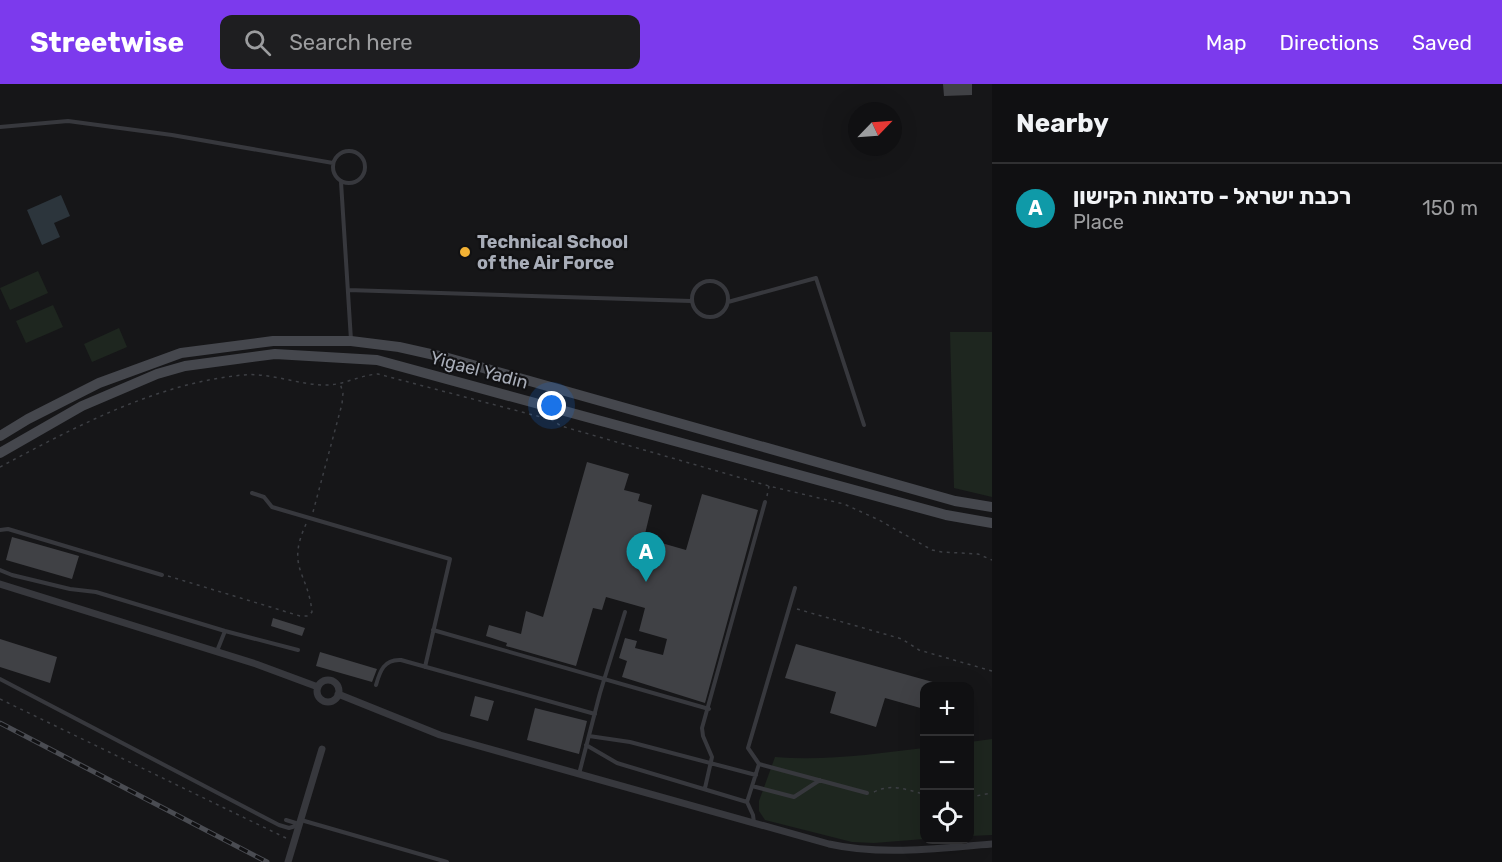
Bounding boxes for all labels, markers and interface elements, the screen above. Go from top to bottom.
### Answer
search box [220,15,640,69]
text: Streetwise [30,26,184,59]
icon: search [241,26,274,59]
text: Search here [289,29,413,56]
text: Map [1206,30,1247,55]
text: Directions [1280,30,1379,55]
text: Saved [1412,30,1472,55]
north arrow [848,102,902,156]
text: Nearby [1016,108,1109,139]
text: רכבת ישראל - סדנאות הקישון [1073,183,1351,210]
text: A [1028,196,1043,220]
text: 150 m [1422,196,1478,220]
text: Place [1073,210,1124,234]
place label: Technical School of the Air Force [477,231,628,274]
marker: Technical School of the Air Force [458,245,472,259]
street label: Yigael Yadin [428,346,530,394]
your location [537,391,566,420]
pin: A [626,532,666,582]
map controls [920,682,974,844]
button: + [920,682,974,736]
button: − [920,736,974,790]
button: locate [920,790,974,844]

